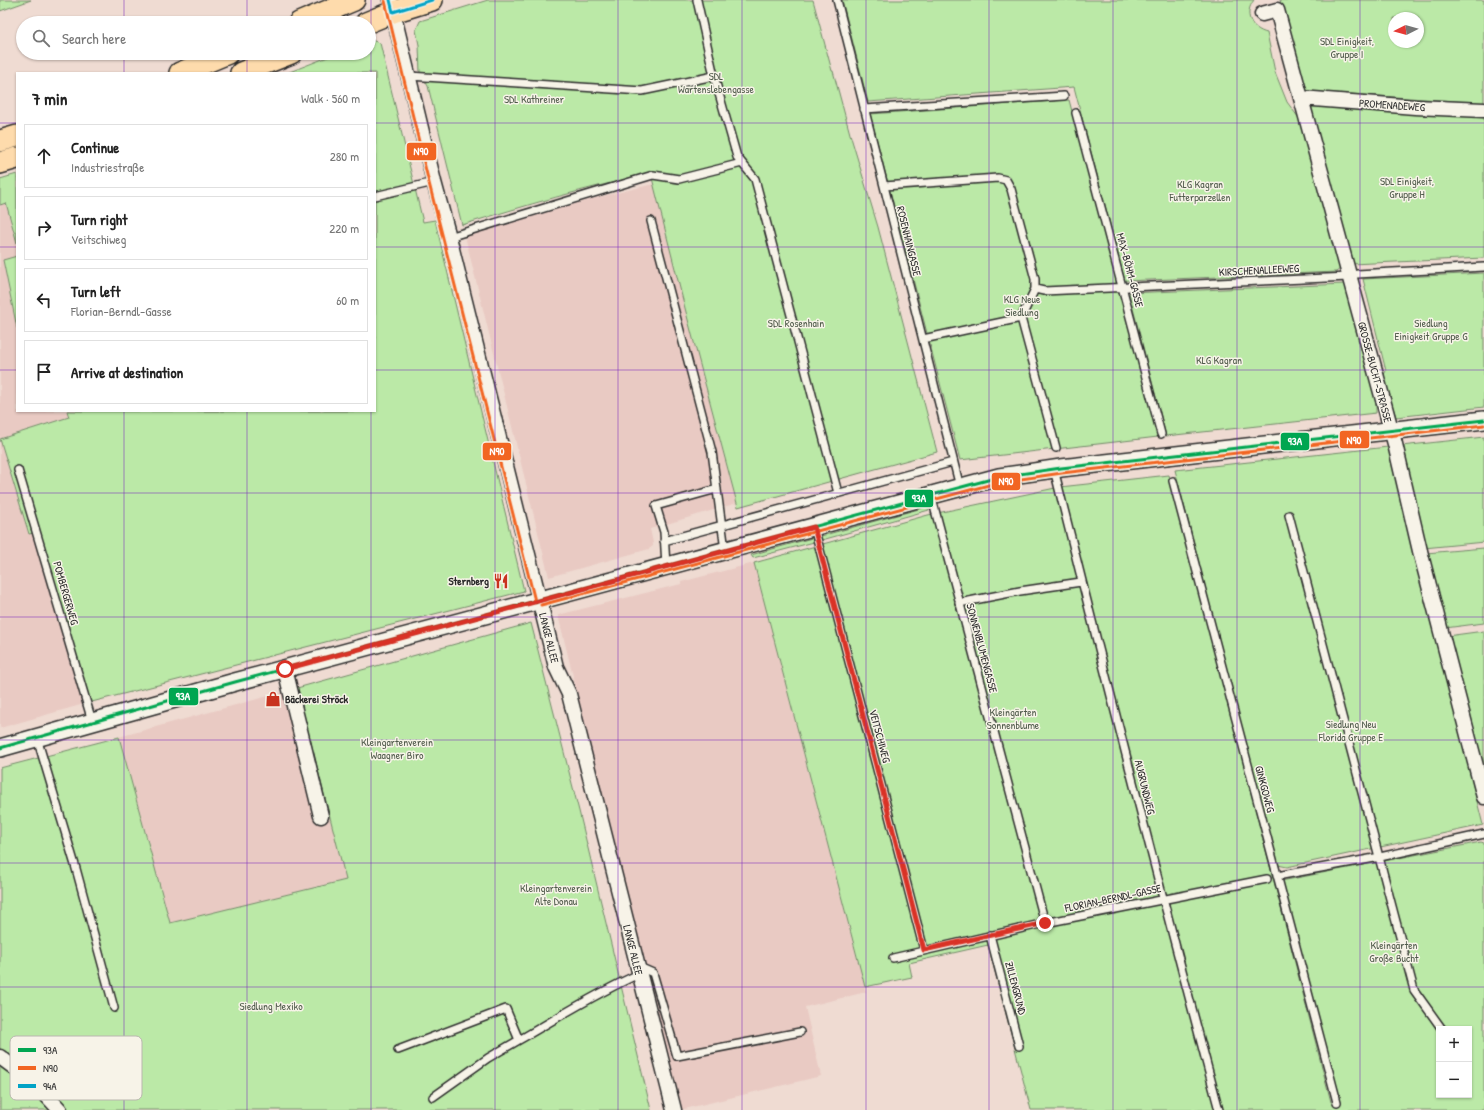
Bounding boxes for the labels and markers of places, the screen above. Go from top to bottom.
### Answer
restaurant icon: Sternberg [492,572,510,590]
place label: Sternberg [449,574,489,589]
shop icon: Bäckerei Ströck [264,690,282,708]
place label: Bäckerei Ströck [285,692,348,706]

